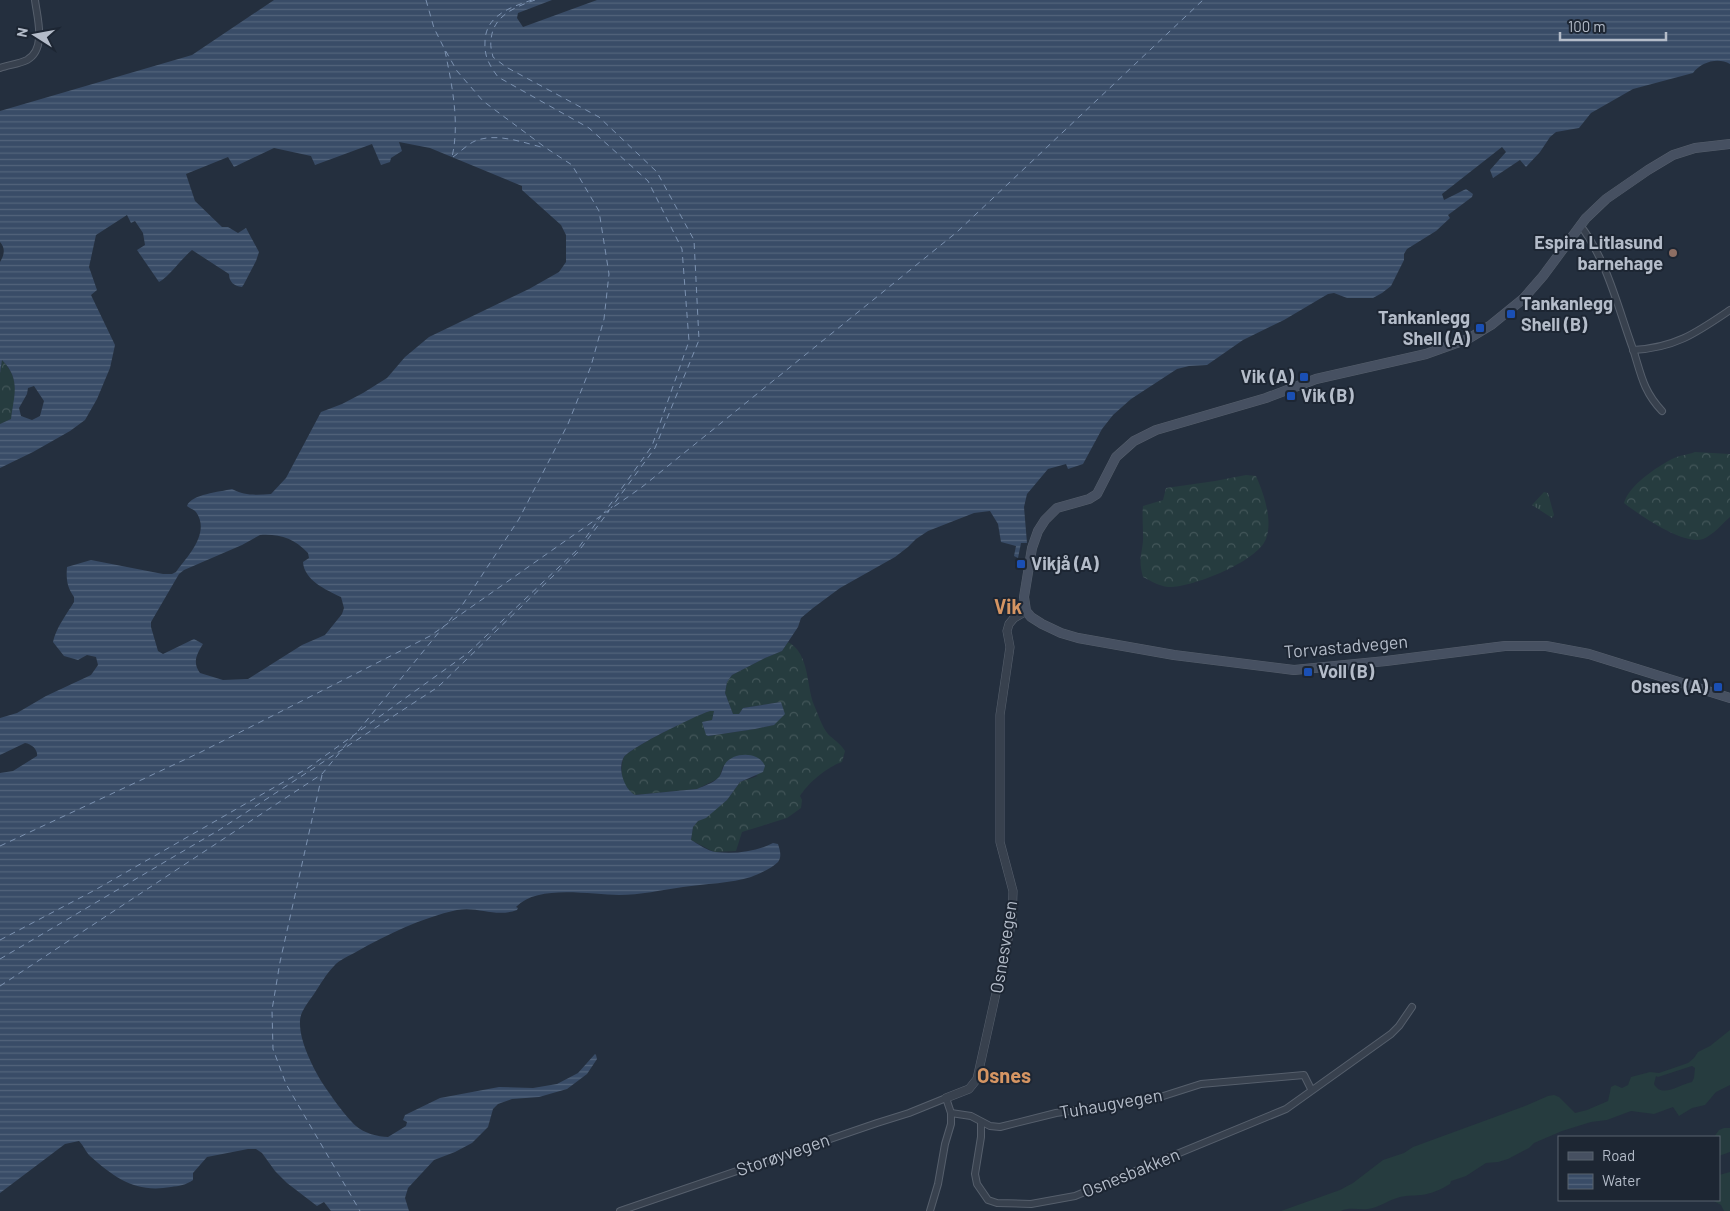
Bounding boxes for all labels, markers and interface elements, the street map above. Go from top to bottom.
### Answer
north arrow [10,10,60,60]
scale bar [1560,10,1666,42]
text: 100 m [1568,17,1606,35]
text: N [13,26,31,39]
place label: Espira Litlasund barnehage [1534,231,1663,274]
marker: Espira Litlasund barnehage [1667,247,1679,259]
place label: Tankanlegg Shell (B) [1521,292,1613,335]
place label: Tankanlegg Shell (A) [1378,306,1471,349]
marker: Tankanlegg Shell (B) [1505,308,1517,320]
marker: Tankanlegg Shell (A) [1474,322,1486,334]
place label: Vik (A) [1240,365,1295,387]
marker: Vik (A) [1298,371,1310,383]
place label: Vik (B) [1301,384,1354,406]
marker: Vik (B) [1285,390,1297,402]
place label: Vikjå (A) [1031,552,1099,574]
marker: Vikjå (A) [1015,558,1027,570]
district label: Vik [994,594,1022,618]
street label: Torvastadvegen [1283,630,1409,662]
place label: Voll (B) [1318,660,1375,682]
marker: Voll (B) [1302,666,1314,678]
place label: Osnes (A) [1631,675,1709,697]
marker: Osnes (A) [1712,681,1724,693]
street label: Osnesvegen [985,899,1021,995]
district label: Osnes [977,1063,1031,1087]
street label: Tuhaugvegen [1058,1083,1164,1123]
street label: Storøyvegen [733,1128,832,1180]
legend [1558,1136,1720,1201]
street label: Osnesbakken [1079,1142,1183,1202]
text: Road [1602,1146,1635,1164]
text: Water [1602,1171,1641,1189]

